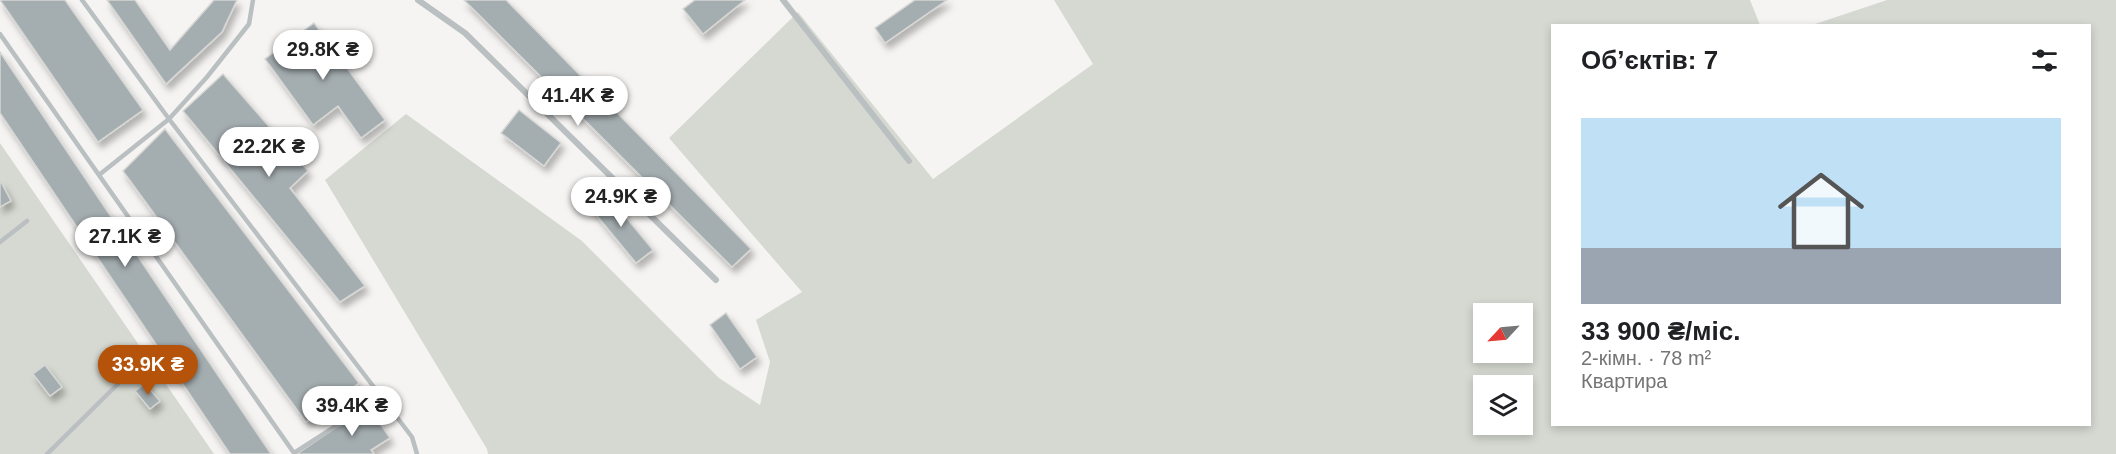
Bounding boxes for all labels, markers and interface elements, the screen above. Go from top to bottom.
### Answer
pin: 29.8K ₴ [268,30,378,81]
text: 29.8K ₴ [287,38,359,60]
icon: filters [2028,44,2061,77]
text: Об’єктів: 7 [1581,45,1718,75]
pin: 41.4K ₴ [523,76,633,127]
text: 41.4K ₴ [542,84,614,106]
pin: 22.2K ₴ [214,127,324,178]
text: 22.2K ₴ [233,135,305,157]
icon: home [1767,157,1875,265]
pin: 24.9K ₴ [566,177,676,228]
text: 24.9K ₴ [585,185,657,207]
pin: 27.1K ₴ [70,217,180,268]
text: 27.1K ₴ [89,225,161,247]
north arrow [1473,303,1533,363]
map controls [1473,303,1533,435]
text: 33 900 ₴/міс. [1581,316,1740,346]
pin: 33.9K ₴ [93,345,203,396]
text: 2-кімн. · 78 m² [1581,347,1711,369]
text: 33.9K ₴ [112,353,184,375]
text: Квартира [1581,370,1667,392]
button: layers [1473,375,1533,435]
pin: 39.4K ₴ [297,386,407,437]
text: 39.4K ₴ [316,394,388,416]

